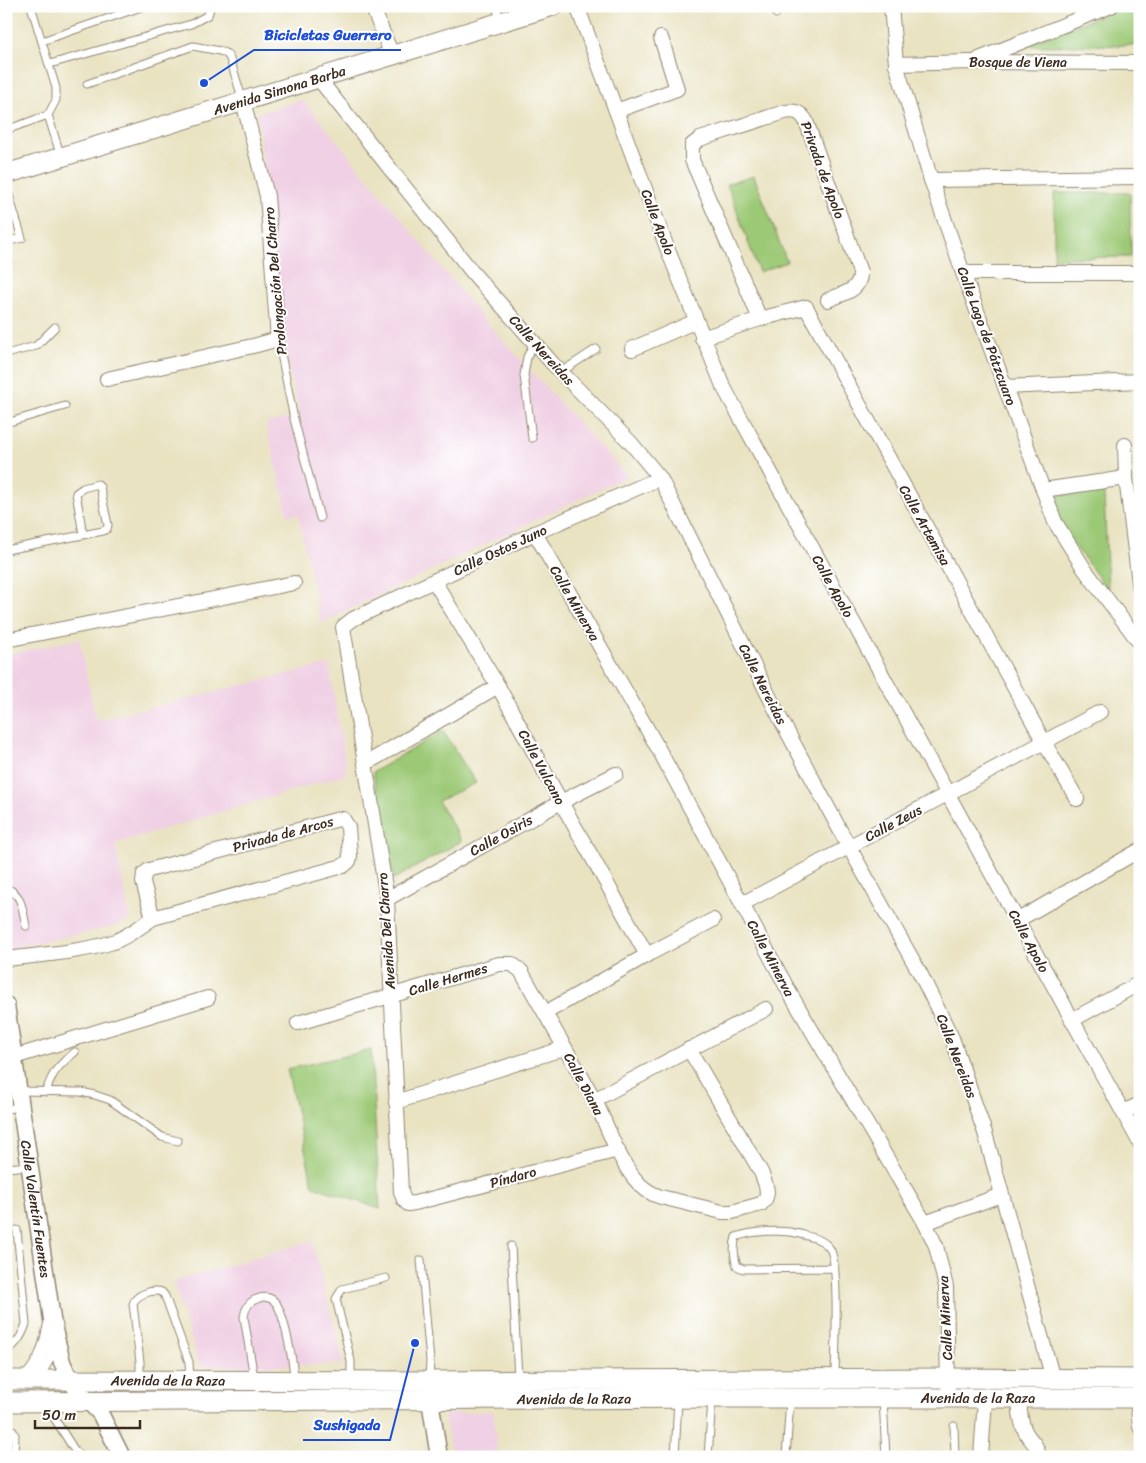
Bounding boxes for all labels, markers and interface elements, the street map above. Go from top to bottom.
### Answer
callout: Bicicletas Guerrero [254,20,401,50]
text: Bicicletas Guerrero [264,22,392,48]
street label: Bosque de Viena [969,50,1067,75]
street label: Avenida Simona Barba [209,58,350,123]
street label: Privada de Apolo [793,118,852,223]
street label: Calle Apolo [633,185,682,259]
street label: Prolongación Del Charro [257,206,294,356]
street label: Calle Lago de Pátzcuaro [950,263,1023,409]
street label: Calle Nereidas [503,309,581,392]
street label: Calle Artemisa [892,480,958,571]
street label: Calle Ostos Juno [449,518,551,583]
street label: Calle Apolo [805,550,860,623]
street label: Calle Minerva [543,560,607,647]
street label: Calle Nereidas [731,639,794,730]
street label: Calle Vulcano [511,725,572,810]
street label: Calle Zeus [860,798,927,849]
street label: Calle Osiris [465,807,538,863]
street label: Privada de Arcos [230,809,337,860]
street label: Avenida Del Charro [370,872,403,991]
street label: Calle Apolo [1001,905,1056,978]
street label: Calle Minerva [740,915,802,1002]
street label: Calle Hermes [406,955,491,1003]
street label: Calle Nereidas [929,1010,984,1103]
street label: Calle Diana [556,1048,611,1121]
street label: Calle Valentín Fuentes [13,1139,58,1279]
street label: Píndaro [487,1159,539,1196]
street label: Calle Minerva [931,1274,960,1361]
street label: Avenida de la Raza [110,1368,225,1394]
street label: Avenida de la Raza [516,1386,631,1412]
street label: Avenida de la Raza [920,1386,1035,1411]
scale bar [35,1398,140,1430]
text: 50 m [42,1402,77,1428]
callout: Sushigada [303,1410,390,1440]
text: Sushigada [313,1412,381,1438]

